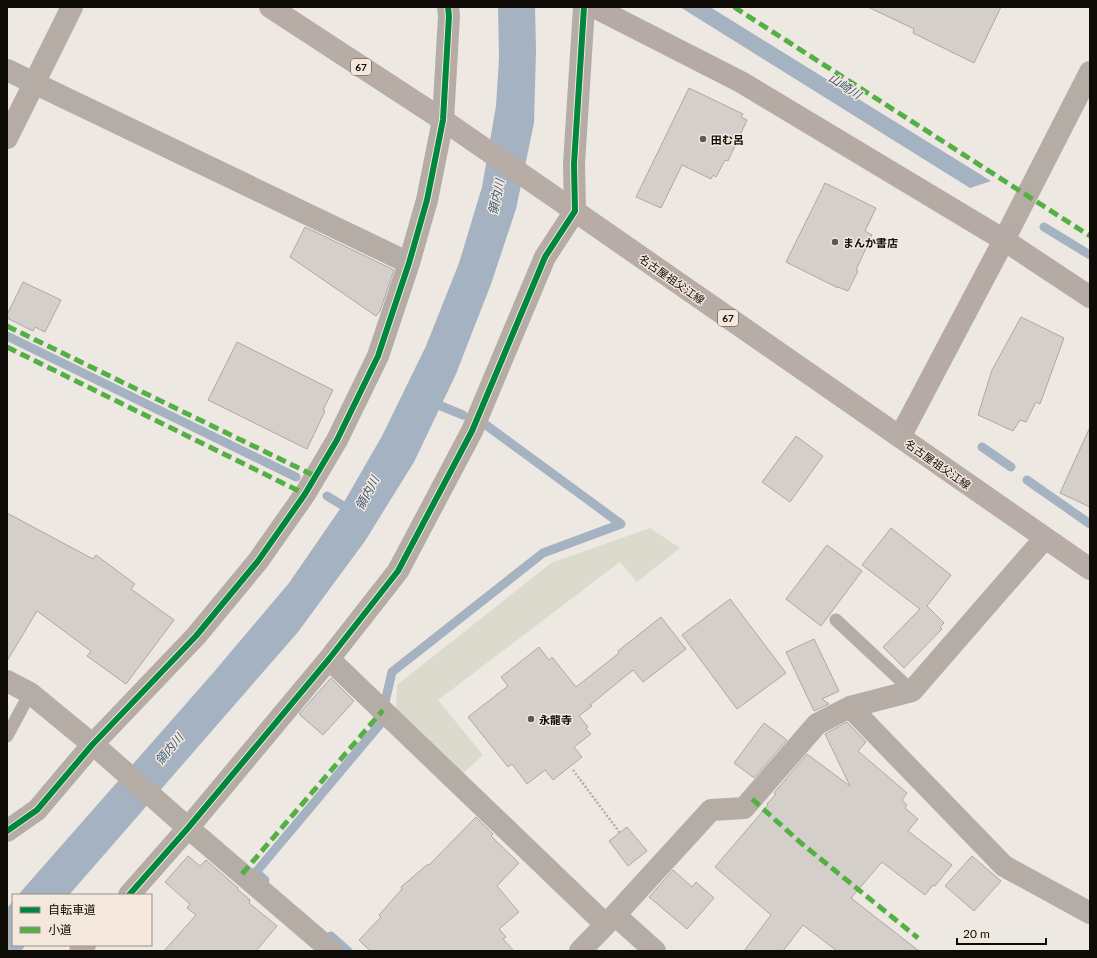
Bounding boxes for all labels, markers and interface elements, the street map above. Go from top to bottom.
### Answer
road number: 67 [351,59,371,75]
water label: 山崎川 [826,70,866,103]
place label: 田む呂 [711,133,744,146]
marker: 田む呂 [698,134,708,144]
water label: 領内川 [485,176,507,216]
place label: まんか書店 [843,236,898,249]
marker: まんか書店 [830,237,840,247]
street label: 名古屋祖父江線 [637,252,707,306]
road number: 67 [718,310,738,326]
street label: 名古屋祖父江線 [903,437,973,491]
water label: 領内川 [352,472,383,512]
place label: 永龍寺 [539,713,572,726]
marker: 永龍寺 [526,714,536,724]
water label: 領内川 [152,729,188,768]
legend [12,894,152,946]
text: 自転車道 [48,902,96,917]
scale bar [957,920,1046,946]
text: 小道 [48,922,72,937]
text: 20 m [963,926,990,941]

